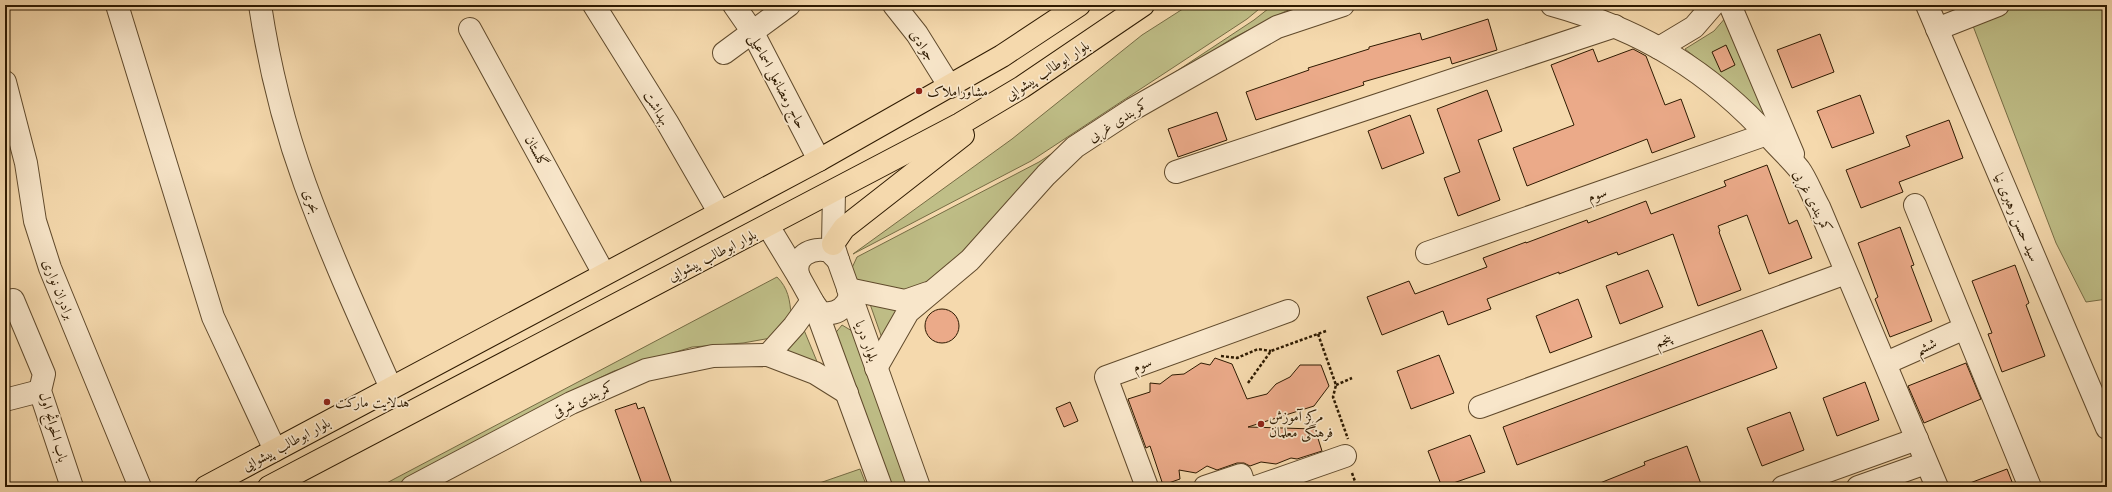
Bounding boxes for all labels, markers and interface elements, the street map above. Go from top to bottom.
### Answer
street label: جوادی [905,26,940,65]
street label: حاج رمضانعلی اسماعیلی [742,30,811,134]
street label: بلوار ابوطالب پیشوایی [1001,36,1093,105]
place label: مشاوراملاک [927,82,988,101]
marker: مشاوراملاک [914,86,924,96]
street label: بهداشت [639,87,675,129]
street label: کمربندی غربی [1084,94,1152,147]
street label: گلستان [520,132,553,170]
street label: کمربندی غربی [1789,167,1837,236]
street label: سید حسن رهبری نیا [1989,170,2044,265]
street label: سوم [1585,182,1610,209]
street label: بحری [298,186,325,216]
street label: بلوار ابوطالب پیشوایی [665,225,760,286]
street label: برادران نواری [38,256,79,323]
street label: بلوار دریا [850,318,883,365]
street label: پنجم [1652,328,1677,356]
street label: ششم [1913,333,1941,363]
street label: سوم [1130,352,1155,379]
street label: کمربندی شرقی [549,377,617,422]
street label: باب الحوائج اول [32,390,73,466]
place label: هدلایت مارکت [335,393,409,412]
marker: هدلایت مارکت [322,397,332,407]
place label: مرکز آموزش فرهنگی معلمان [1269,407,1333,442]
street label: بلوار ابوطالب پیشوایی [239,413,334,476]
marker: مرکز آموزش فرهنگی معلمان [1256,419,1266,429]

